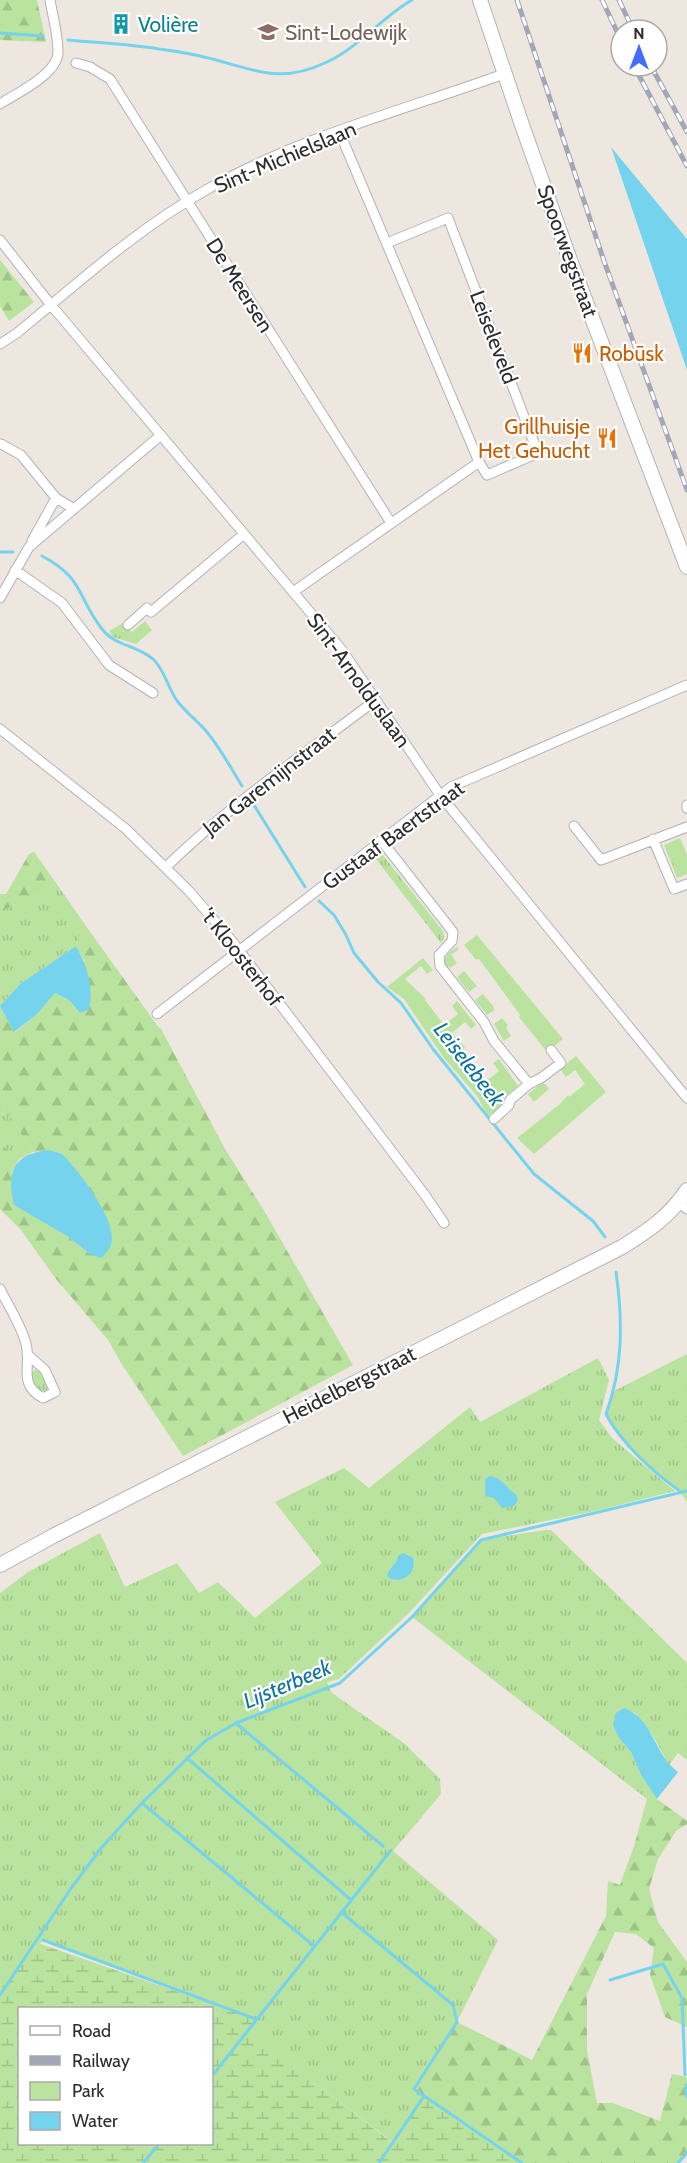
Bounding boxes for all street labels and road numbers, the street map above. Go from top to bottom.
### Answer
street label: Sint-Michielslaan [210,116,360,198]
street label: Spoorwegstraat [532,181,604,321]
street label: De Meersen [201,233,279,337]
street label: Leiseleveld [465,287,523,387]
street label: Sint-Arnolduslaan [302,608,416,752]
street label: Jan Garemijnstraat [197,721,341,842]
street label: Gustaaf Baertstraat [317,775,469,895]
street label: 't Kloosterhof [196,903,288,1011]
street label: Heidelbergstraat [278,1341,420,1429]

